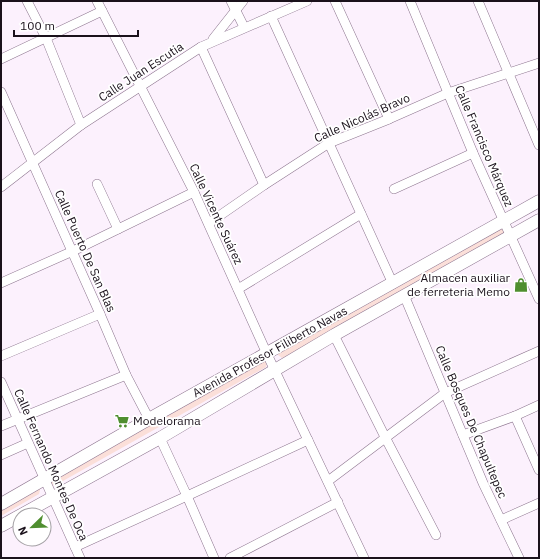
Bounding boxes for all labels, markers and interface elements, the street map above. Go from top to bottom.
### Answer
scale bar [14,12,138,38]
text: 100 m [20,18,55,33]
street label: Calle Juan Escutia [96,38,186,105]
street label: Calle Francisco Márquez [452,83,517,209]
street label: Calle Nicolás Bravo [312,90,412,145]
street label: Calle Vicente Suárez [186,161,247,267]
street label: Calle Puerto De San Blas [52,187,119,314]
place label: Almacen auxiliar de ferreteria Memo [407,270,511,299]
shop icon: Almacen auxiliar de ferreteria Memo [513,277,529,293]
street label: Avenida Profesor Filiberto Navas [190,303,350,400]
street label: Calle Bosques De Chapultepec [432,343,511,501]
street label: Calle Fernando Montes De Oca [11,386,92,544]
supermarket icon: Modelorama [114,413,130,429]
place label: Modelorama [133,413,201,428]
north arrow [12,507,52,547]
text: N [15,524,31,537]

